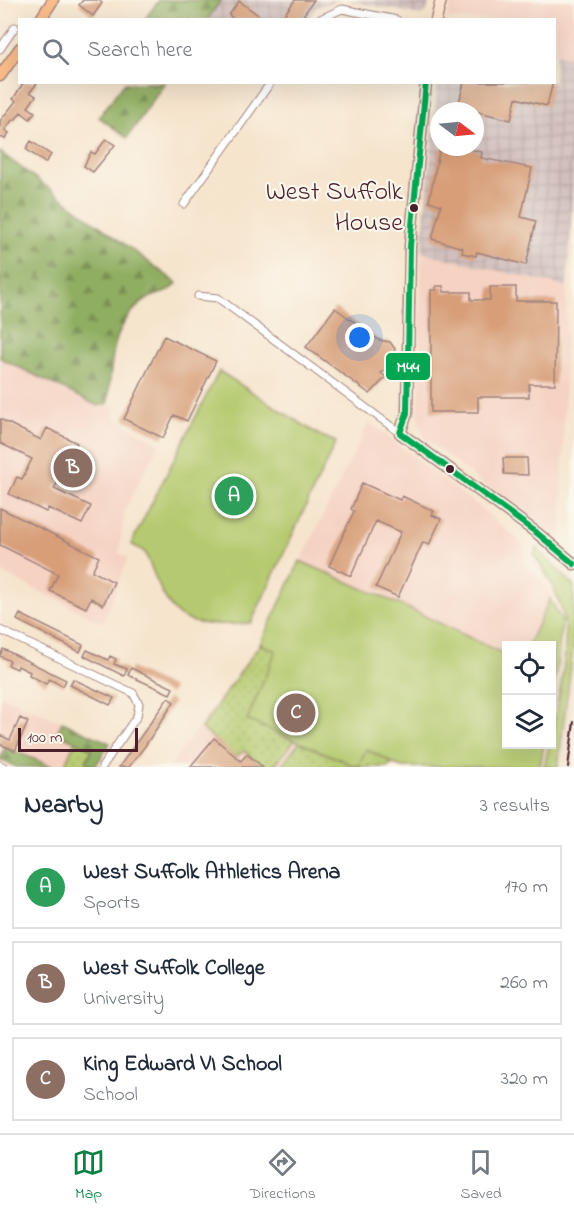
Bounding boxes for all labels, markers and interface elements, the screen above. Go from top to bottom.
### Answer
search box [18,18,556,84]
icon: search [39,35,72,68]
text: Search here [87,35,192,67]
north arrow [430,102,484,156]
place label: West Suffolk House [266,174,404,243]
marker: West Suffolk House [408,202,420,214]
your location [345,323,374,352]
line badge: M44 [385,352,431,381]
text: M44 [397,356,420,380]
pin: B [54,446,92,490]
unlabelled marker [444,463,456,475]
pin: A [214,474,254,518]
map controls [502,641,556,749]
button: locate [502,641,556,695]
pin: C [276,690,316,736]
button: layers [502,695,556,749]
scale bar [18,725,138,752]
text: 100 m [27,726,62,750]
text: Nearby [24,787,103,825]
text: 3 results [480,792,550,821]
text: West Suffolk Athletics Arena [83,857,340,889]
text: A [39,873,52,902]
text: 170 m [504,873,548,902]
text: Sports [83,889,140,918]
text: West Suffolk College [83,953,265,985]
text: B [39,969,52,998]
text: 260 m [500,969,548,998]
text: University [83,985,164,1014]
text: King Edward VI School [83,1049,282,1081]
text: C [40,1065,51,1094]
text: 320 m [501,1065,548,1094]
text: School [83,1081,138,1110]
tab: Map [72,1146,105,1206]
tab: Directions [249,1146,316,1206]
tab: Saved [460,1146,502,1206]

